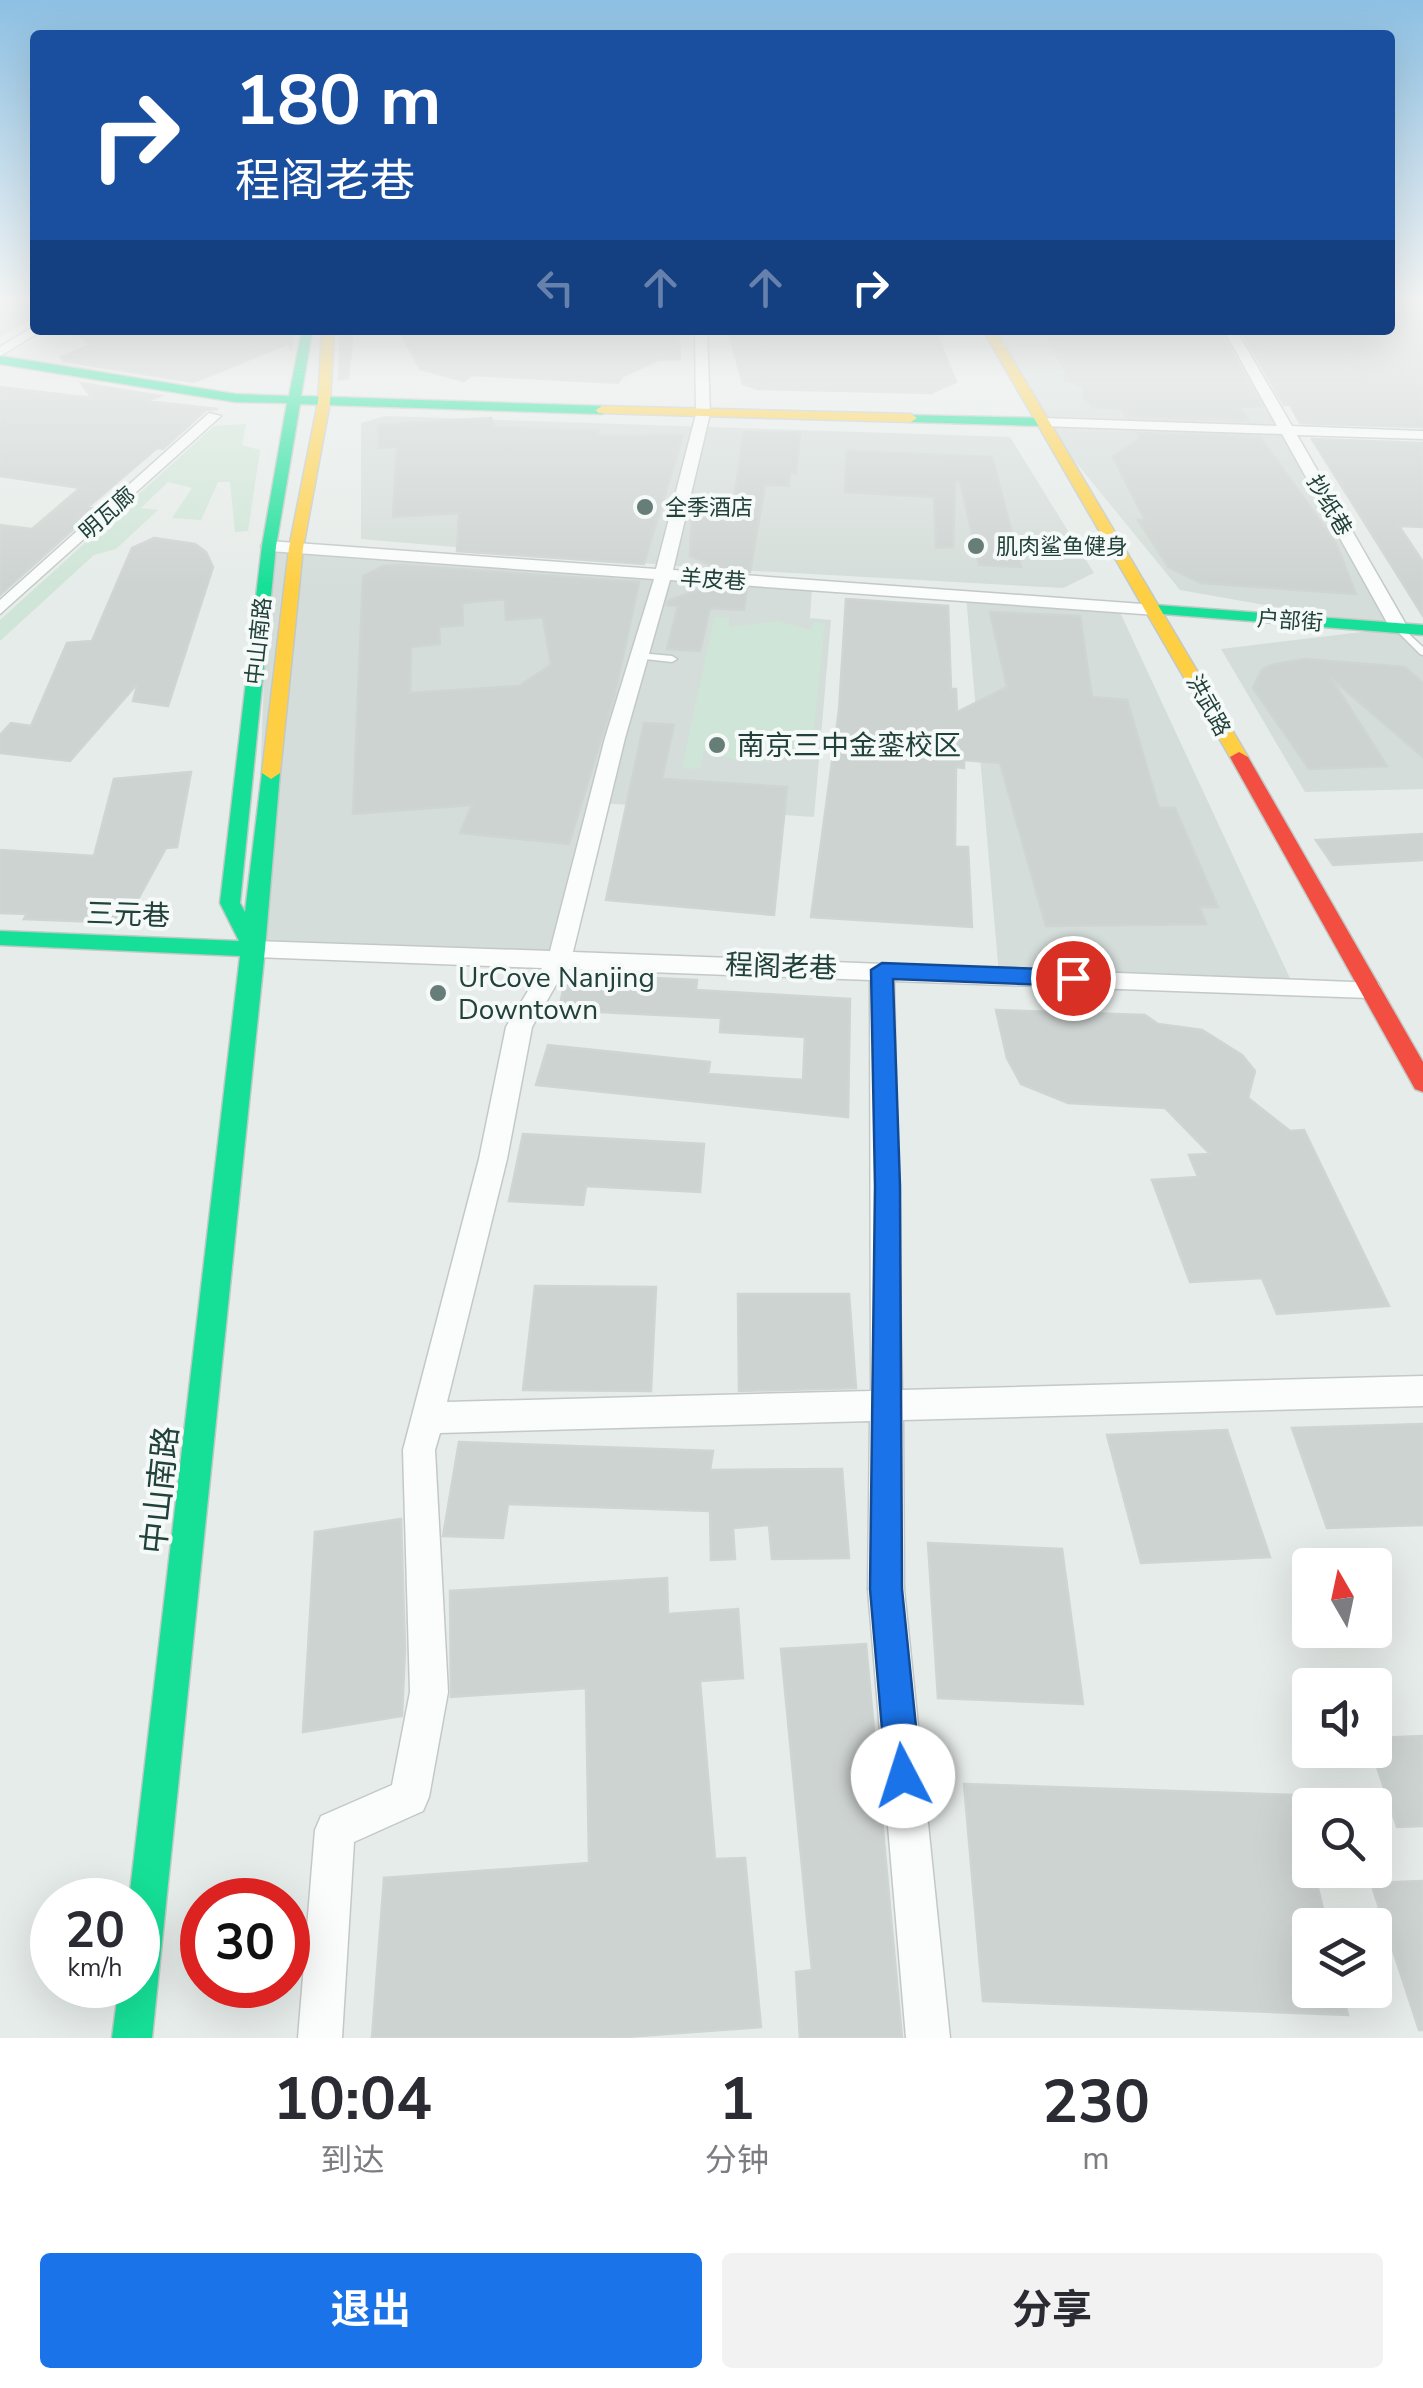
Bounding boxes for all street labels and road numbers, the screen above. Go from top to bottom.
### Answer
street label: 抄纸巷 [1300,469,1359,542]
street label: 明瓦廊 [73,481,142,547]
street label: 羊皮巷 [679,563,747,597]
street label: 中山南路 [239,596,279,686]
street label: 户部街 [1256,604,1324,638]
street label: 洪武路 [1179,669,1237,742]
street label: 三元巷 [85,895,171,935]
street label: 程阁老巷 [724,946,838,988]
street label: 中山南路 [132,1424,189,1556]

